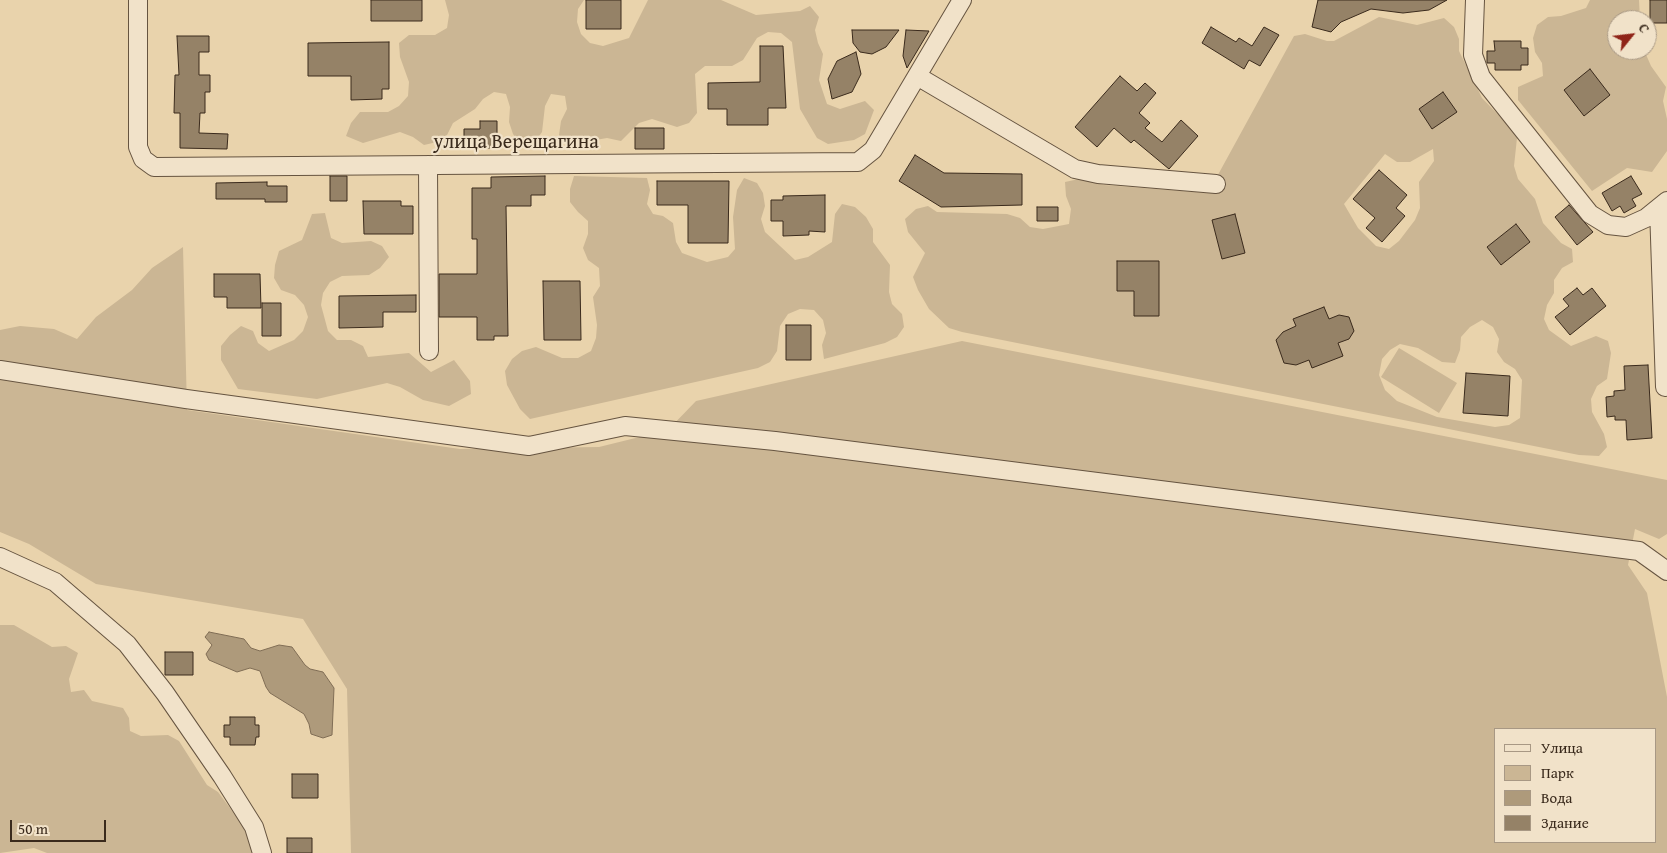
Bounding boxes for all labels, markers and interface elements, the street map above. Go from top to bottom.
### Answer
north arrow [1607,10,1657,60]
text: С [1634,20,1655,37]
street label: улица Верещагина [433,131,599,155]
legend [1494,728,1657,843]
text: Улица [1541,737,1583,758]
text: Парк [1541,762,1574,783]
text: Вода [1541,787,1572,808]
scale bar [12,810,109,842]
text: Здание [1541,812,1589,833]
text: 50 m [18,818,48,839]

